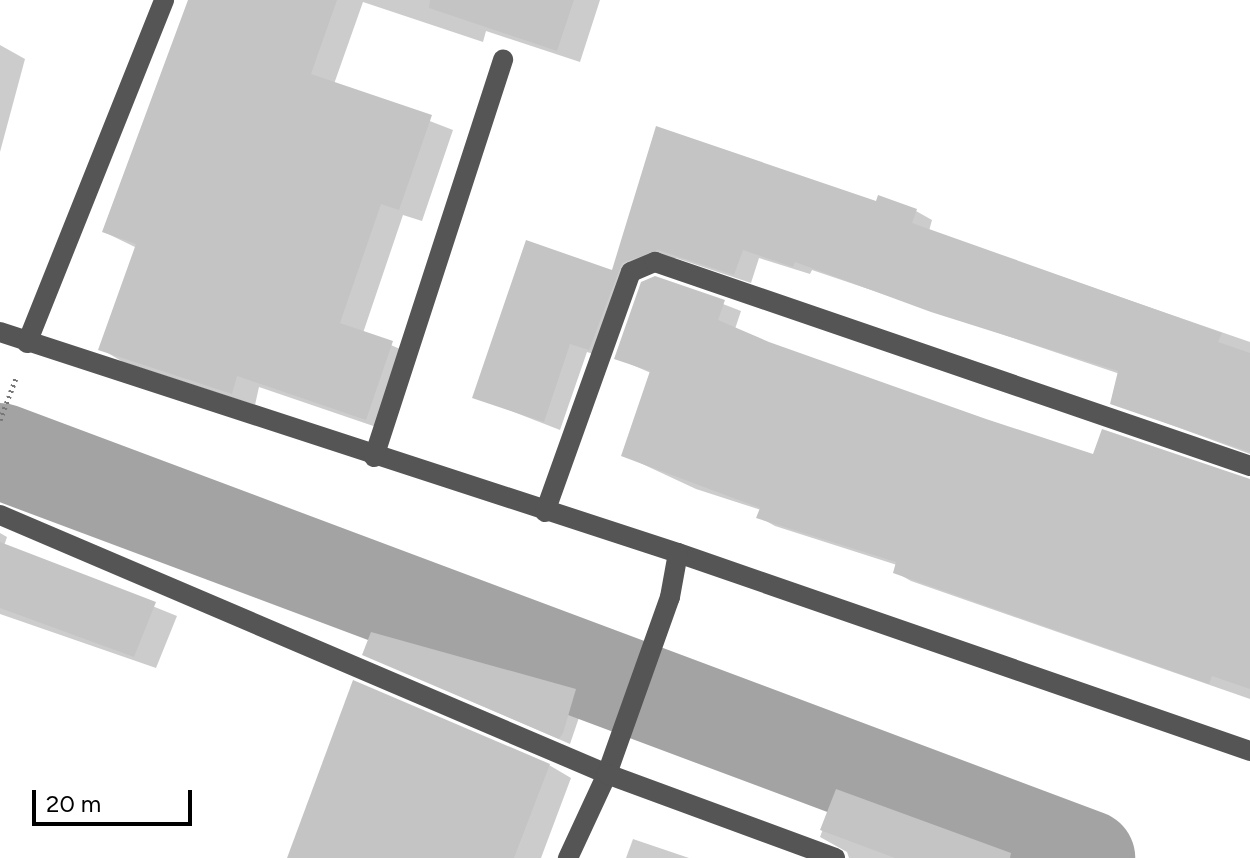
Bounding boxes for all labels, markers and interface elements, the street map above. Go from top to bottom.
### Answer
scale bar [36,774,196,824]
text: 20 m [46,789,101,818]

